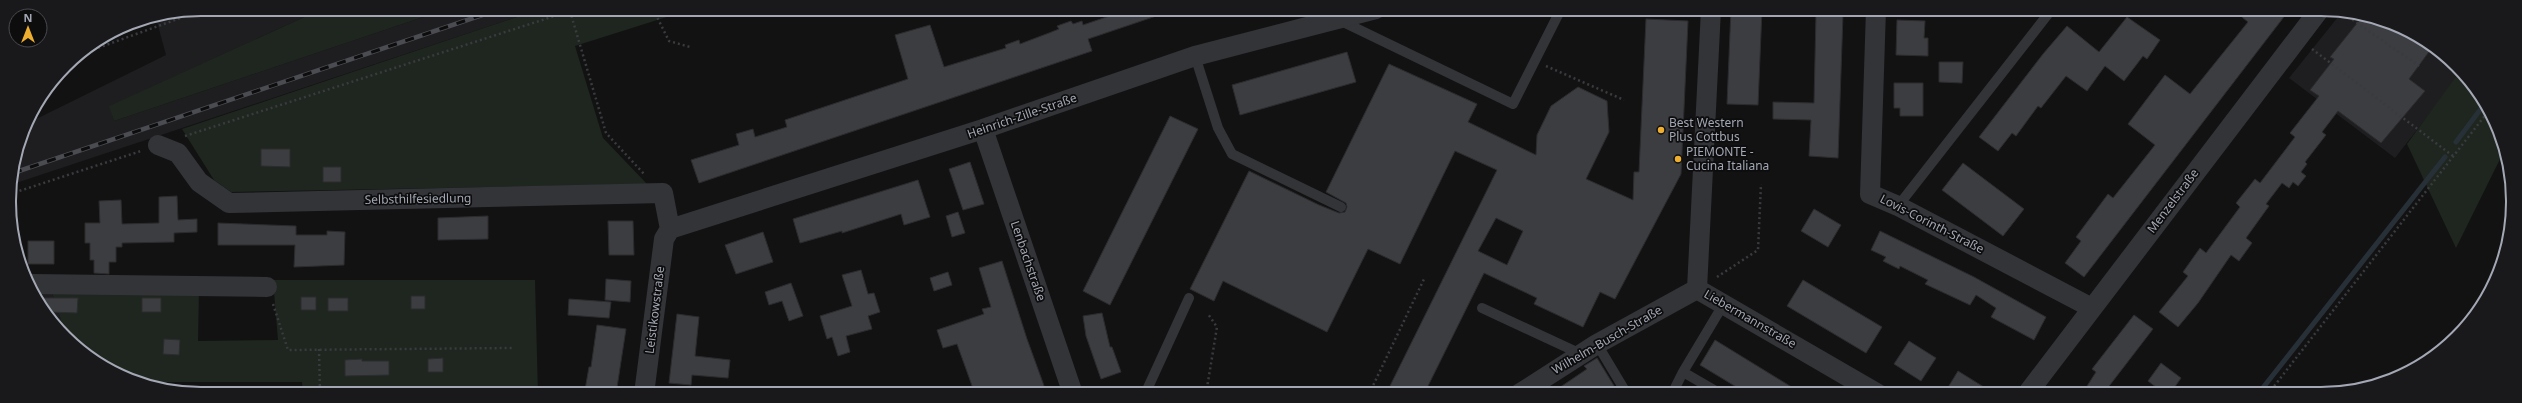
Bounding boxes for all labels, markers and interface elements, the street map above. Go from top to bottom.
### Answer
north arrow [8,8,48,48]
text: N [24,10,32,25]
street label: Heinrich-Zille-Straße [965,89,1079,142]
place label: Best Western Plus Cottbus [1669,114,1744,145]
marker: Best Western Plus Cottbus [1656,125,1666,135]
place label: PIEMONTE - Cucina Italiana [1686,143,1769,174]
marker: PIEMONTE - Cucina Italiana [1673,154,1683,164]
street label: Menzelstraße [2143,165,2203,236]
street label: Selbsthilfesiedlung [364,189,471,208]
street label: Lovis-Corinth-Straße [1877,190,1987,257]
street label: Lenbachstraße [1007,219,1050,303]
street label: Leistikowstraße [641,265,668,355]
street label: Liebermannstraße [1701,285,1800,352]
street label: Wilhelm-Busch-Straße [1549,301,1665,378]

